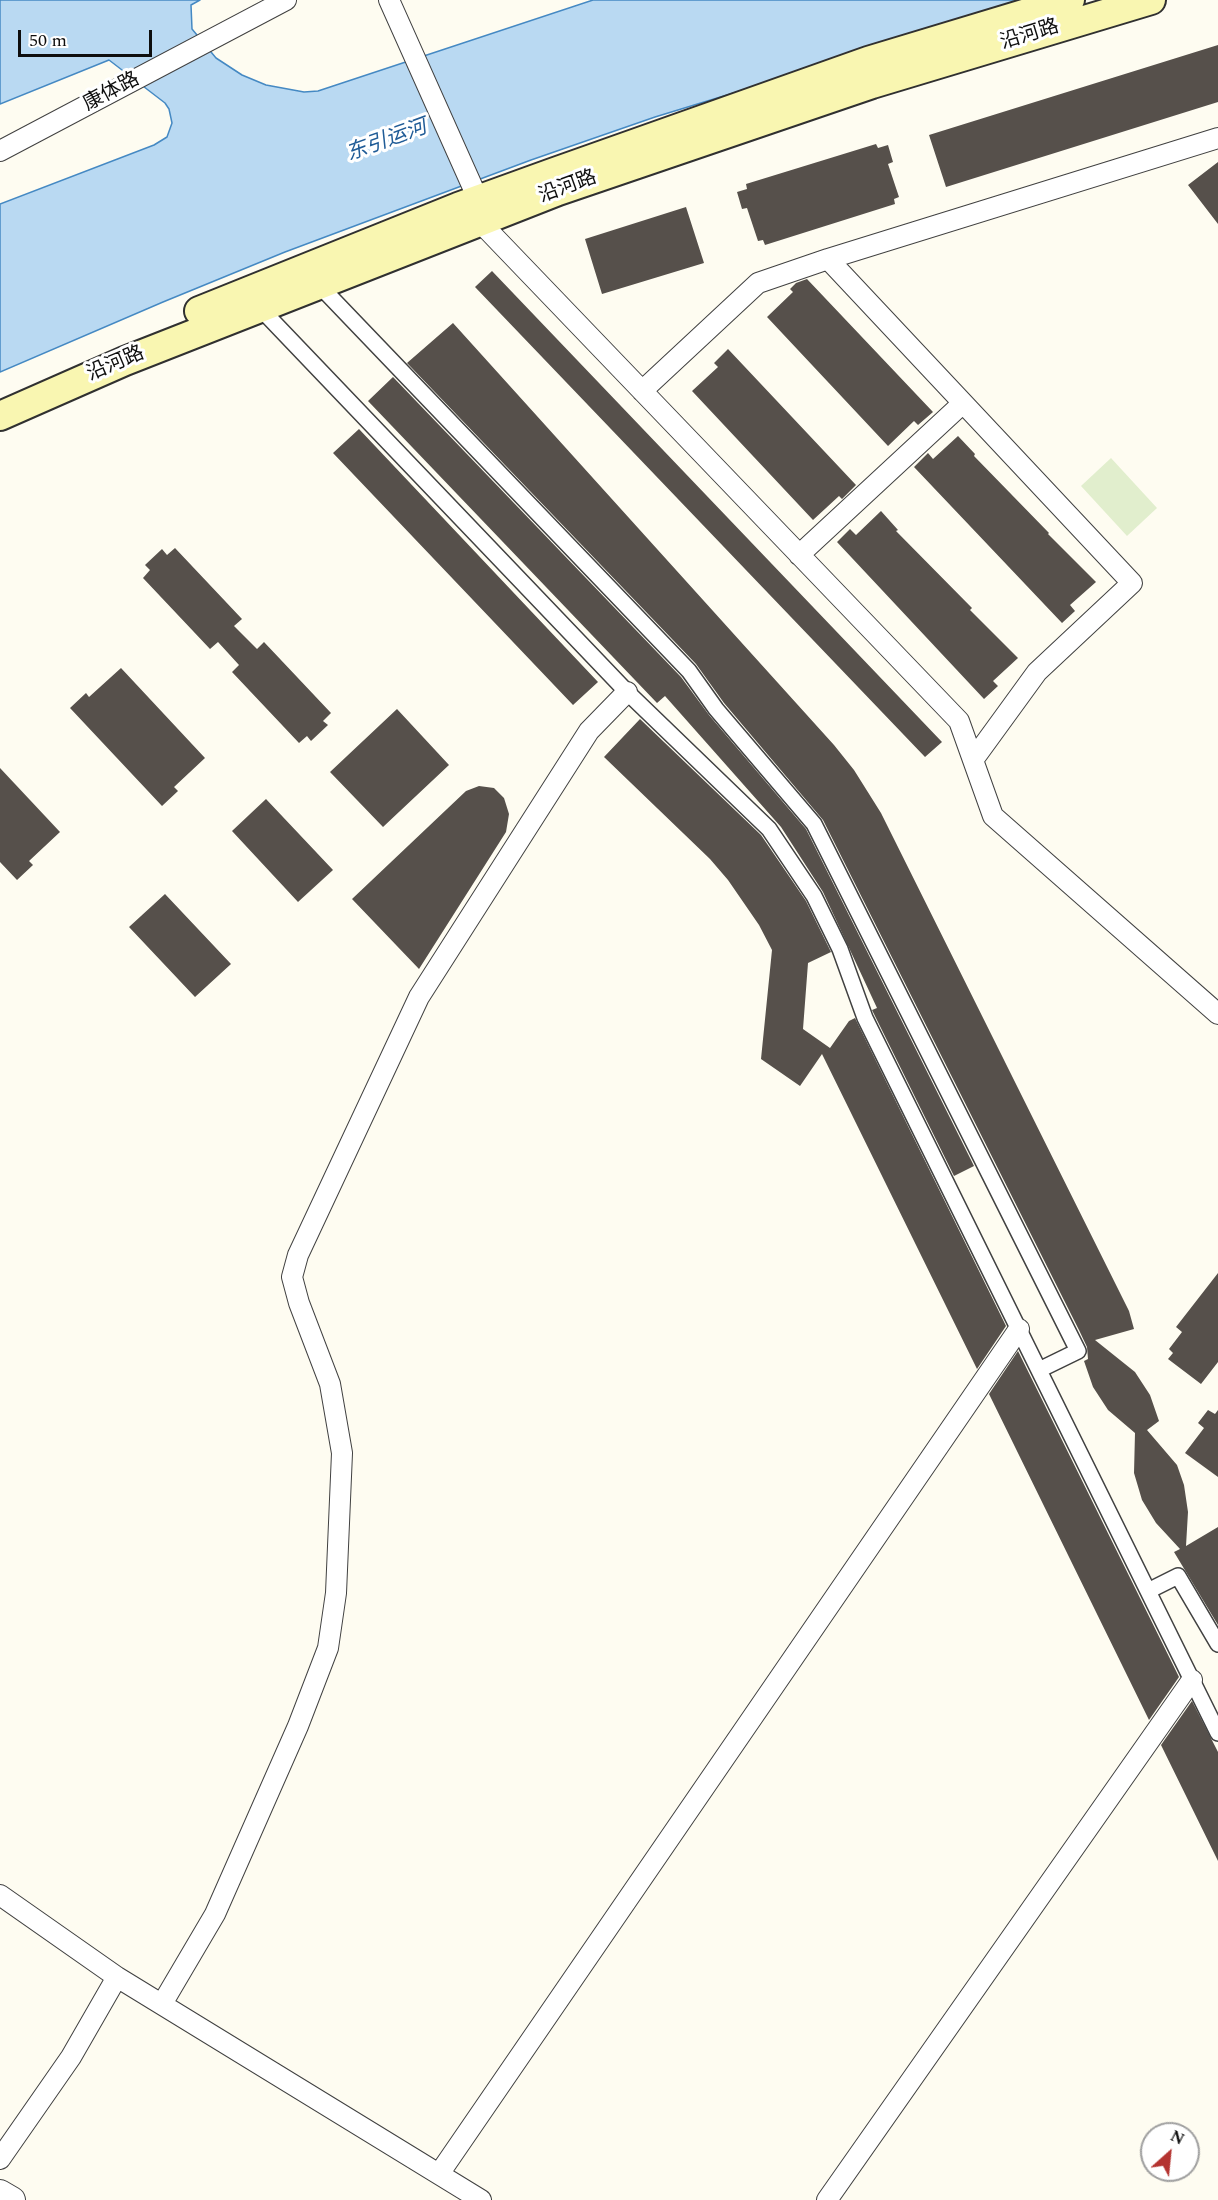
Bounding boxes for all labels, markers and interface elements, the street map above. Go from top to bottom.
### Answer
street label: 沿河路 [998,16,1062,56]
scale bar [21,18,154,56]
text: 50 m [29,27,67,54]
street label: 康体路 [80,68,144,118]
water label: 东引运河 [343,116,431,168]
street label: 沿河路 [536,166,600,210]
street label: 沿河路 [84,342,148,388]
north arrow [1140,2122,1200,2182]
text: N [1166,2124,1189,2151]

